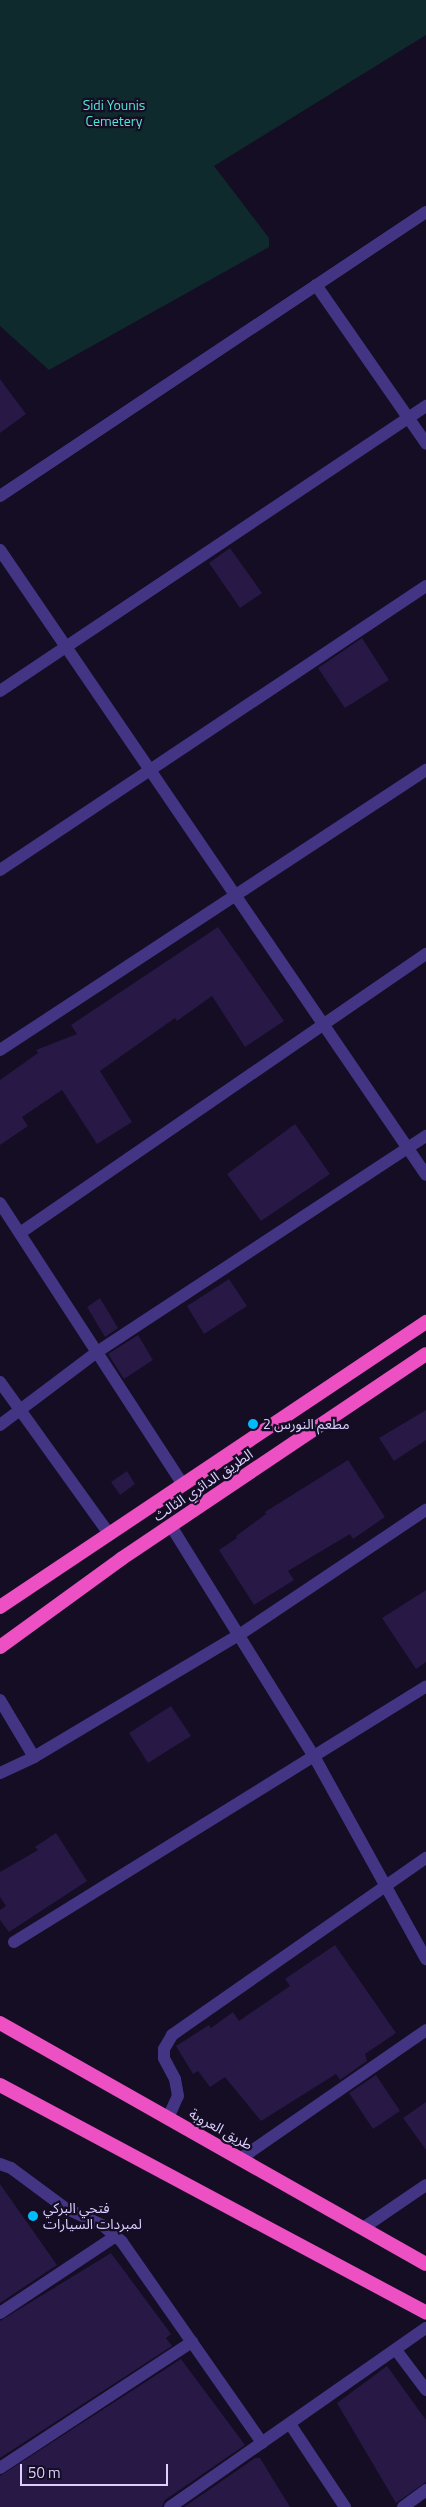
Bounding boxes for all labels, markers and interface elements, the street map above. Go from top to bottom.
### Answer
park label: Sidi Younis Cemetery [83,97,145,130]
place label: مطعم النورس 2 [263,1416,349,1432]
marker: مطعم النورس 2 [247,1418,259,1430]
street label: الطريق الدائري الثالث [150,1445,256,1525]
street label: طريق العروبة [186,2105,256,2153]
place label: فتحي البركي لمبردات السيارات [43,2200,142,2232]
marker: فتحي البركي لمبردات السيارات [27,2210,39,2222]
scale bar [22,2454,170,2486]
text: 50 m [28,2461,61,2484]

